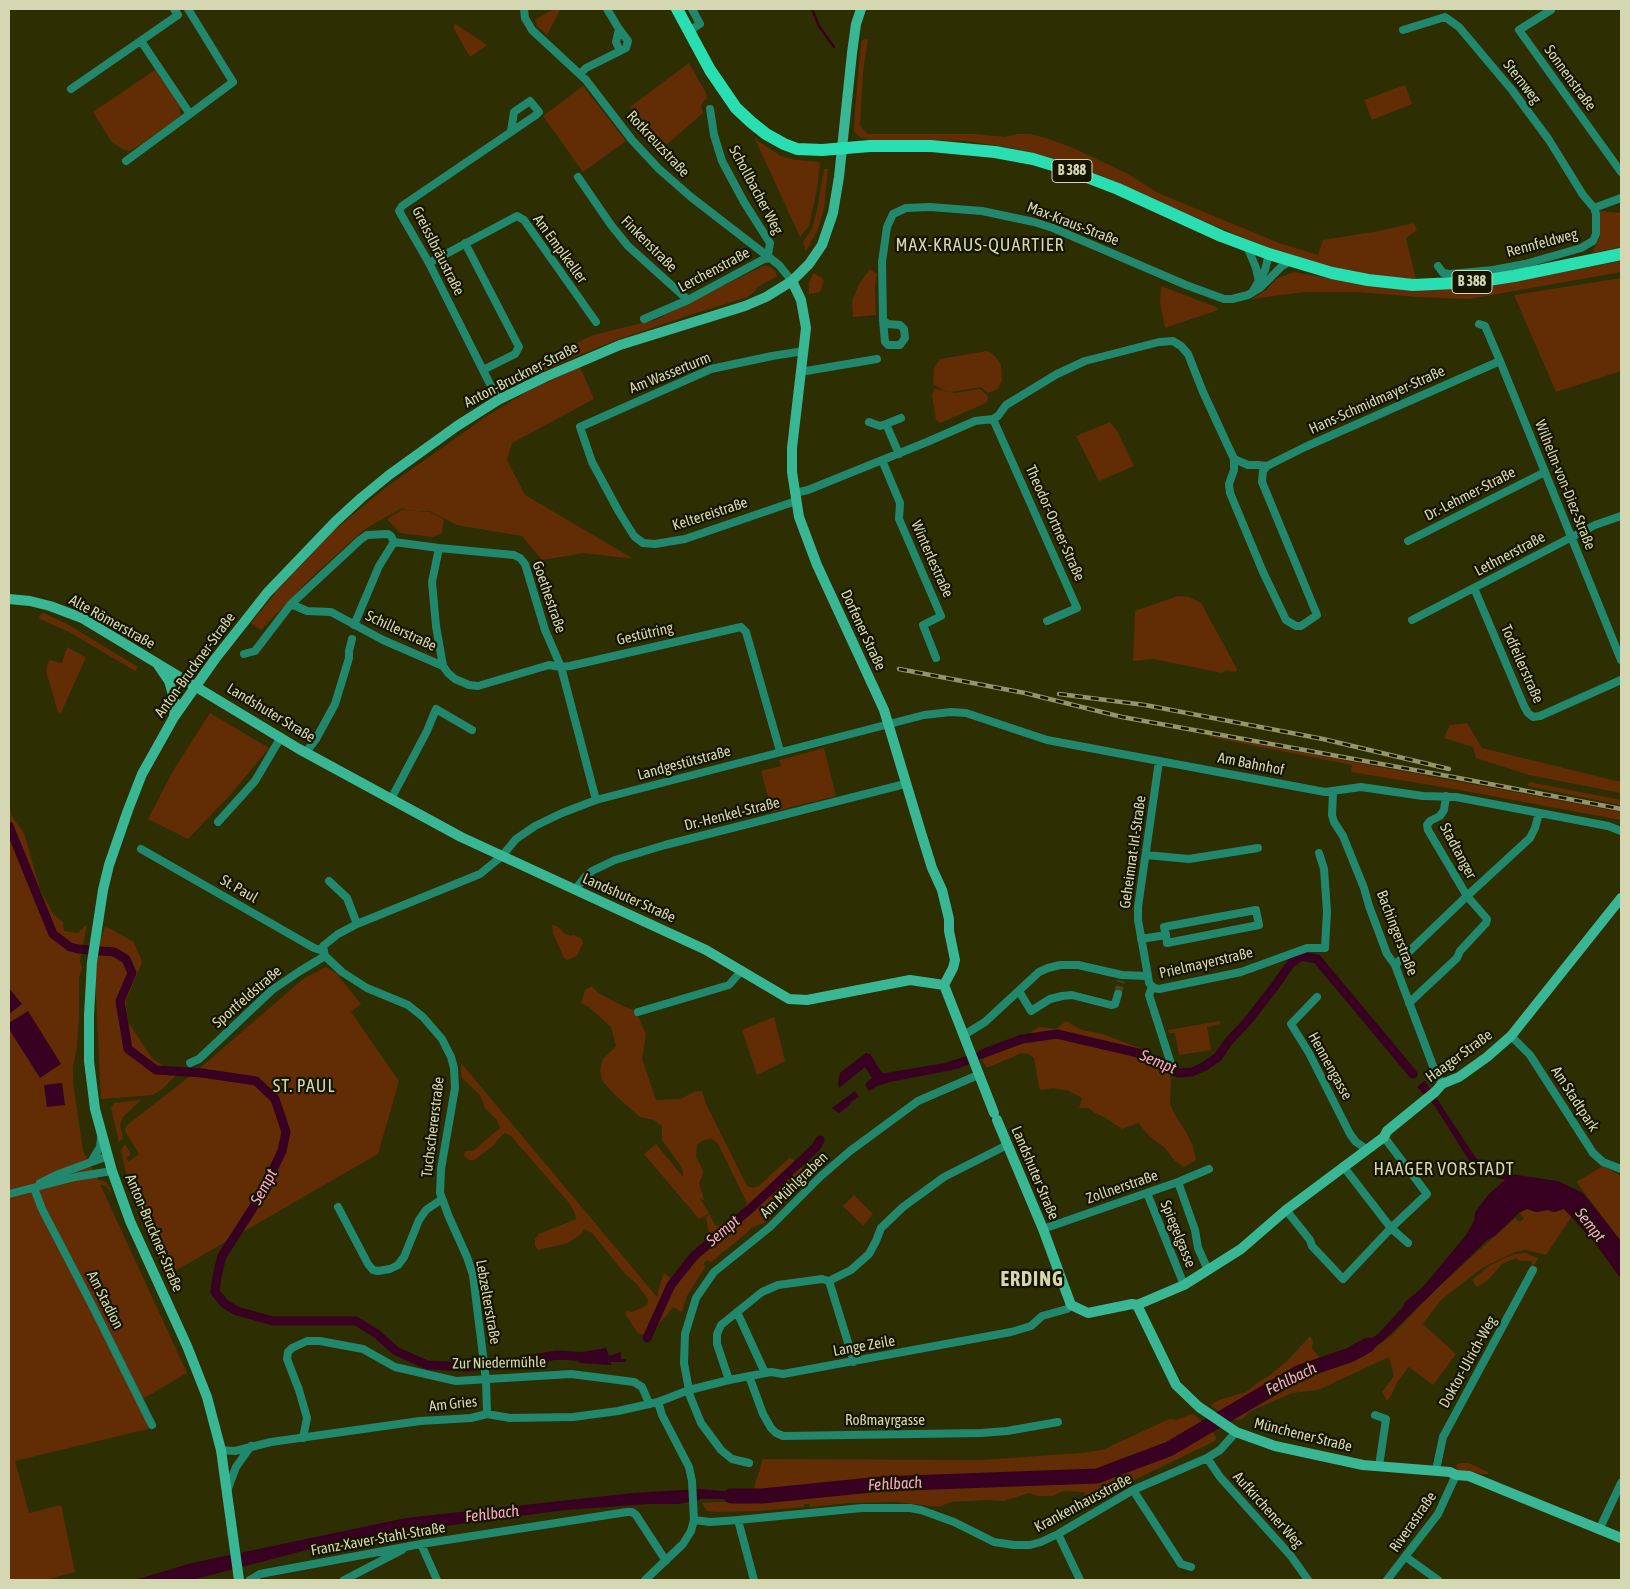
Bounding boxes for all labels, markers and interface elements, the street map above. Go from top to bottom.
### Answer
street label: Sonnenstraße [1540,42,1600,114]
street label: Sternweg [1499,56,1545,108]
street label: Rotkreuzstraße [623,107,693,181]
street label: Schollbacher Weg [725,143,787,237]
road number: B 388 [1052,160,1092,182]
street label: Max-Kraus-Straße [1024,198,1122,250]
street label: Greisslbräustraße [408,204,468,298]
street label: Am Emplkeller [529,211,591,287]
street label: Finkenstraße [617,212,681,276]
street label: Rennfeldweg [1505,225,1579,261]
district label: MAX-KRAUS-QUARTIER [893,234,1067,256]
street label: Lerchenstraße [675,244,753,296]
road number: B 388 [1452,270,1492,294]
street label: Anton-Bruckner-Straße [461,338,581,412]
street label: Am Wasserturm [627,349,713,397]
street label: Hans-Schmidmayer-Straße [1306,362,1448,438]
street label: Wilhelm-von-Diez-Straße [1531,417,1599,553]
street label: Theodor-Ortner-Straße [1021,462,1089,584]
street label: Dr.-Lehmer-Straße [1421,463,1519,525]
street label: Keltereistraße [670,493,750,535]
street label: Winterlestraße [907,518,957,600]
street label: Lethnerstraße [1472,528,1548,580]
street label: Goethestraße [528,559,570,635]
street label: Dorfener Straße [836,587,890,673]
street label: Alte Römerstraße [66,591,158,653]
street label: Schillerstraße [363,607,439,655]
street label: Anton-Bruckner-Straße [151,609,239,721]
street label: Gestütring [615,619,675,649]
street label: Todfeilerstraße [1497,622,1547,706]
street label: Landshuter Straße [223,680,319,746]
street label: Landgestütstraße [635,742,733,784]
street label: Am Bahnhof [1216,749,1286,779]
street label: Dr.-Henkel-Straße [682,793,782,835]
street label: Geheimrat-Irl-Straße [1116,794,1150,910]
street label: Stadtanger [1436,820,1480,882]
street label: Landshuter Straße [580,869,678,927]
street label: St. Paul [217,871,261,907]
street label: Bachingerstraße [1373,888,1421,978]
street label: Prielmayerstraße [1157,943,1255,983]
street label: Sportfeldstraße [209,962,285,1032]
street label: Haager Straße [1422,1026,1496,1086]
street label: Hennengasse [1304,1029,1356,1103]
water label: Sempt [1137,1046,1179,1078]
street label: Am Stadtpark [1547,1063,1603,1135]
district label: ST. PAUL [272,1075,336,1097]
street label: Tuchschererstraße [418,1076,448,1178]
street label: Landshuter Straße [1007,1123,1063,1223]
street label: Am Mühlgraben [756,1148,832,1222]
district label: HAAGER VORSTADT [1372,1158,1516,1180]
water label: Sempt [247,1166,281,1208]
street label: Zollnerstraße [1084,1166,1160,1208]
street label: Anton-Bruckner-Straße [121,1172,187,1294]
street label: Spiegelgasse [1156,1198,1200,1270]
water label: Sempt [1571,1204,1609,1246]
water label: Sempt [702,1212,744,1250]
street label: Lebzelterstraße [472,1258,504,1346]
street label: Am Stadion [83,1268,127,1332]
district label: ERDING [1000,1268,1064,1292]
street label: Doktor-Ulrich-Weg [1435,1313,1501,1411]
street label: Lange Zeile [832,1332,896,1360]
street label: Zur Niedermühle [452,1353,546,1373]
water label: Fehlbach [1262,1359,1320,1399]
street label: Am Gries [428,1393,478,1415]
street label: Roßmayrgasse [845,1411,925,1429]
street label: Münchener Straße [1252,1414,1354,1456]
street label: Aufkirchener Weg [1229,1468,1307,1552]
street label: Krankenhausstraße [1031,1470,1135,1536]
water label: Fehlbach [867,1473,923,1495]
street label: Riverastraße [1386,1488,1440,1556]
water label: Fehlbach [464,1501,520,1527]
street label: Franz-Xaver-Stahl-Straße [309,1518,447,1560]

